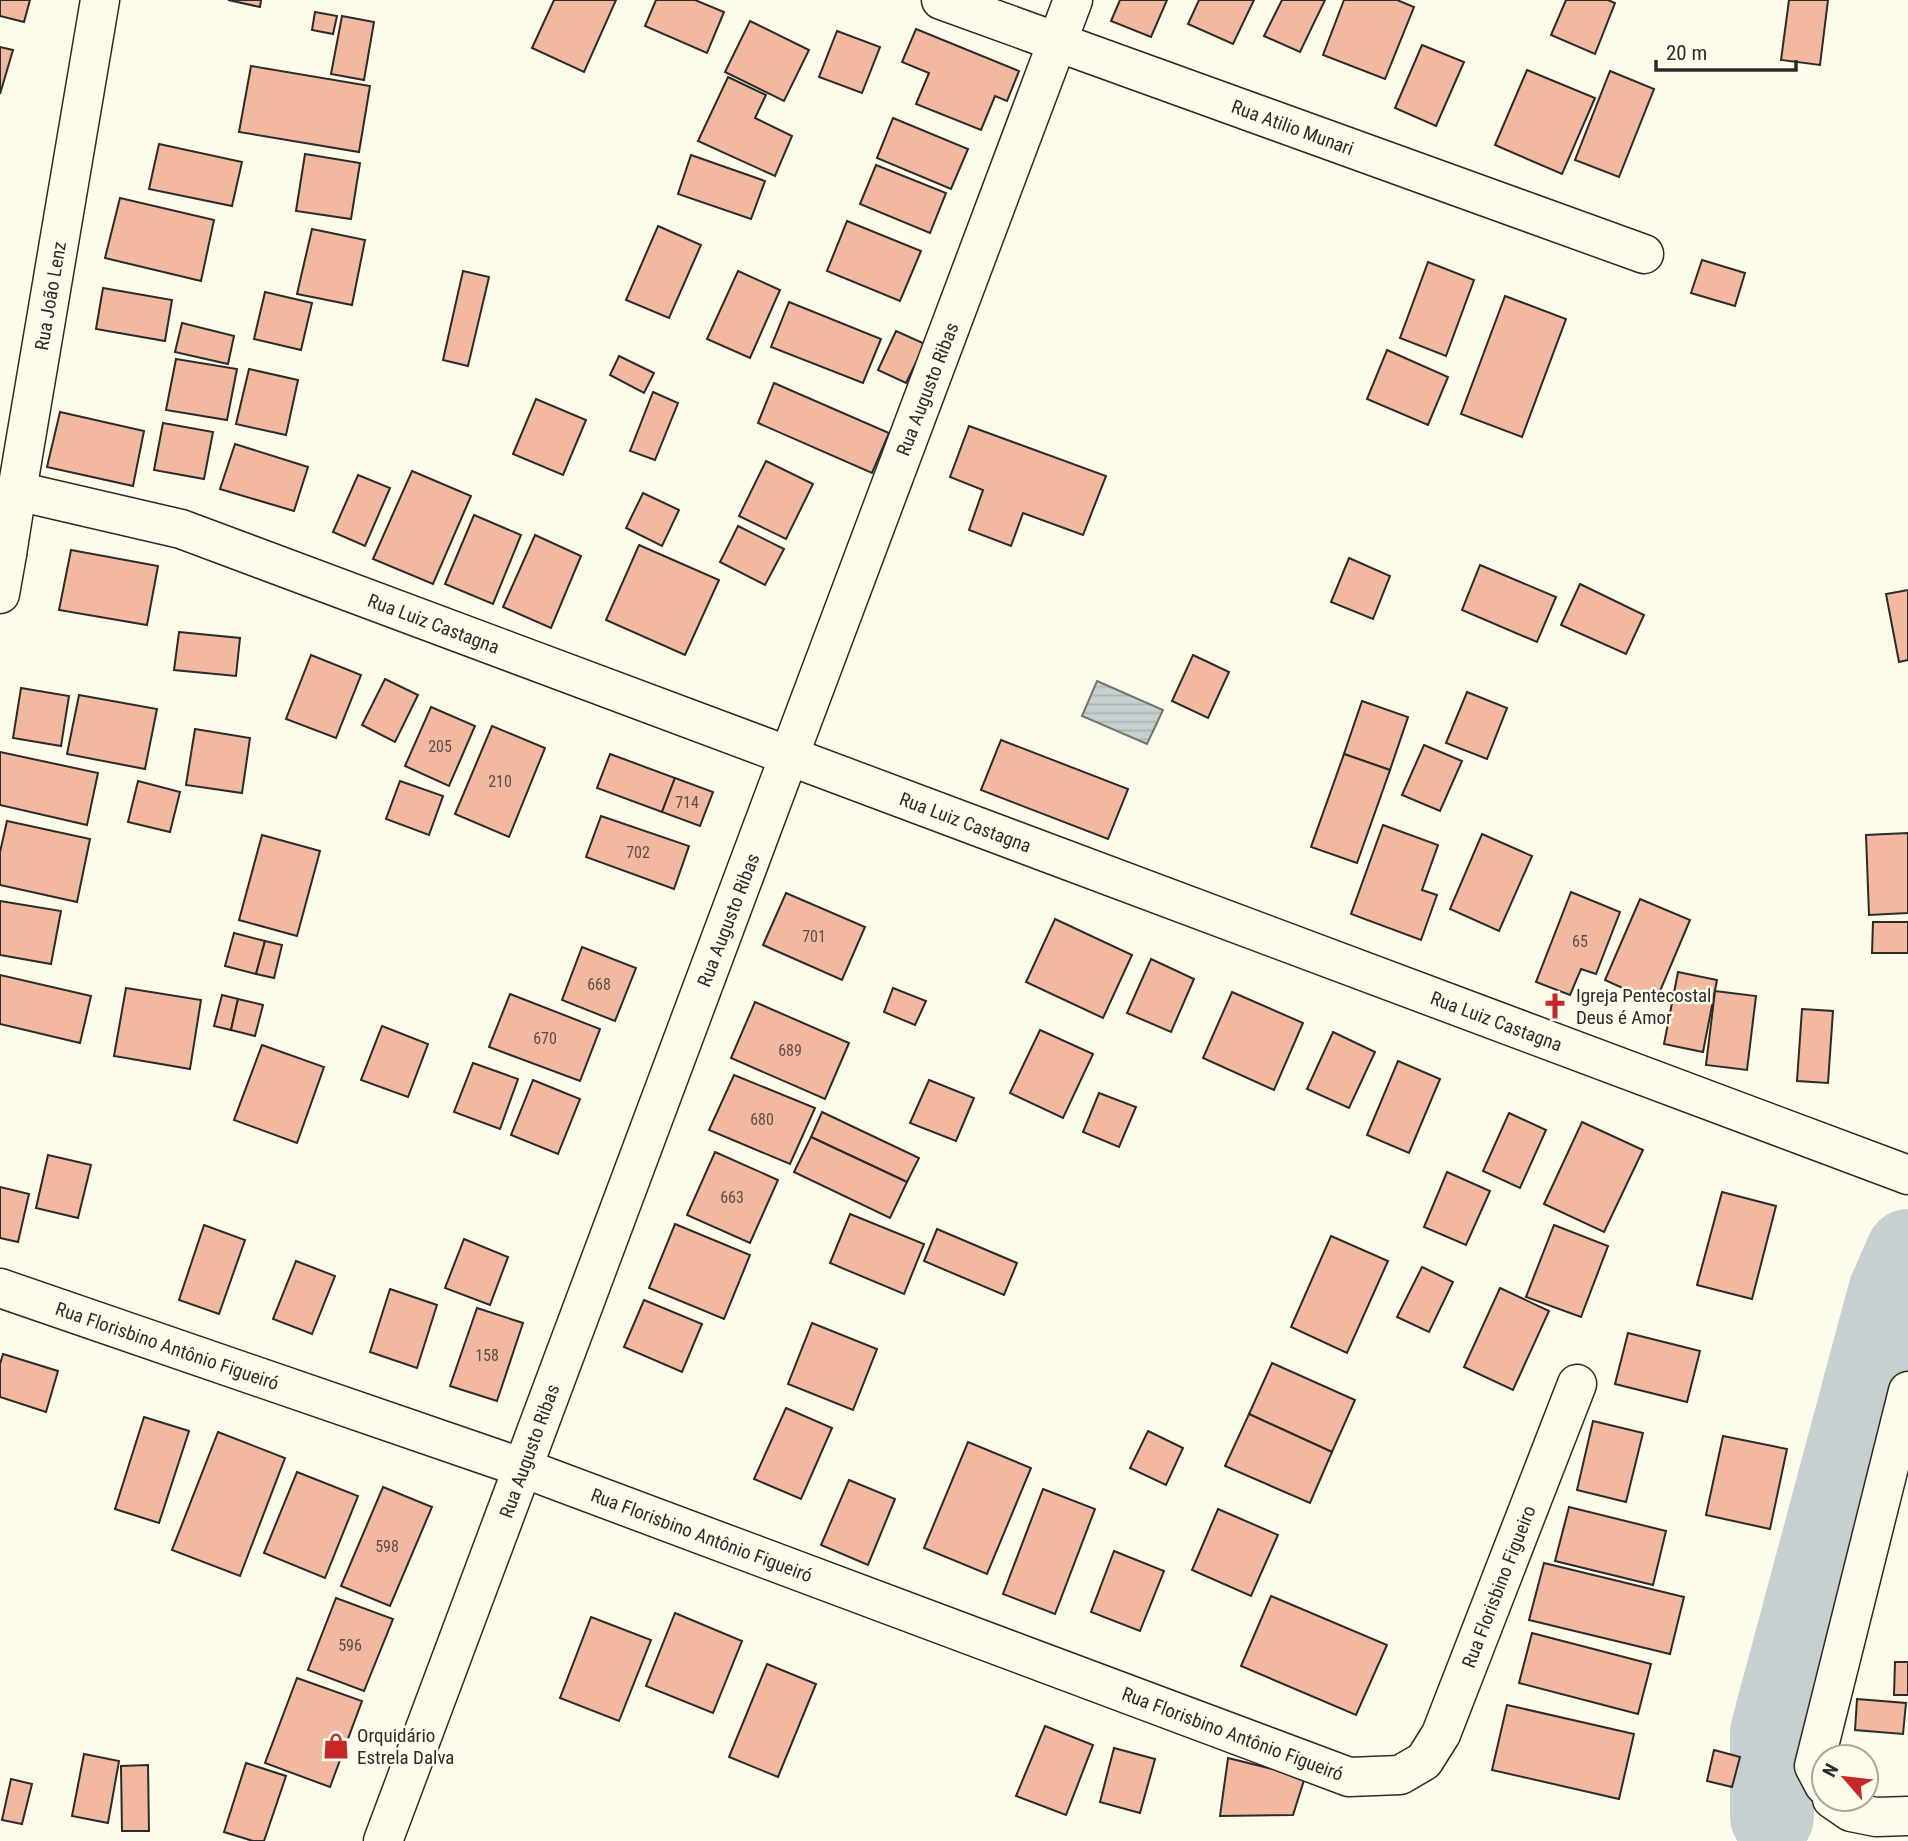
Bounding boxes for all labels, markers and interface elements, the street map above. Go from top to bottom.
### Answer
scale bar [1656,28,1796,72]
text: 20 m [1666,41,1707,65]
street label: Rua Atilio Munari [1228,95,1357,160]
street label: Rua João Lenz [30,240,71,352]
street label: Rua Augusto Ribas [891,319,963,459]
street label: Rua Luiz Castagna [365,589,503,659]
house number: 205 [428,737,452,756]
house number: 210 [488,772,512,791]
street label: Rua Luiz Castagna [896,787,1034,858]
house number: 714 [675,793,699,812]
house number: 702 [626,843,650,862]
street label: Rua Augusto Ribas [692,850,764,990]
house number: 701 [802,927,826,946]
house number: 65 [1572,932,1588,951]
house number: 668 [587,975,611,994]
place label: Igreja Pentecostal Deus é Amor [1576,984,1711,1029]
street label: Rua Luiz Castagna [1427,986,1565,1056]
church icon: Igreja Pentecostal Deus é Amor [1540,991,1570,1021]
house number: 670 [533,1029,557,1048]
house number: 689 [778,1041,802,1060]
house number: 680 [750,1110,774,1129]
house number: 663 [720,1188,744,1207]
street label: Rua Florisbino Antônio Figueiró [52,1297,282,1395]
house number: 158 [475,1346,499,1365]
street label: Rua Augusto Ribas [495,1381,564,1521]
street label: Rua Florisbino Antônio Figueiró [588,1483,816,1587]
street label: Rua Florisbino Figueiro [1457,1502,1541,1671]
house number: 598 [375,1537,399,1556]
house number: 596 [338,1636,362,1655]
street label: Rua Florisbino Antônio Figueiró [1119,1682,1347,1786]
place label: Orquidário Estrela Dalva [357,1724,454,1769]
shop icon: Orquidário Estrela Dalva [321,1731,351,1761]
north arrow [1810,1743,1880,1813]
text: N [1818,1760,1843,1781]

